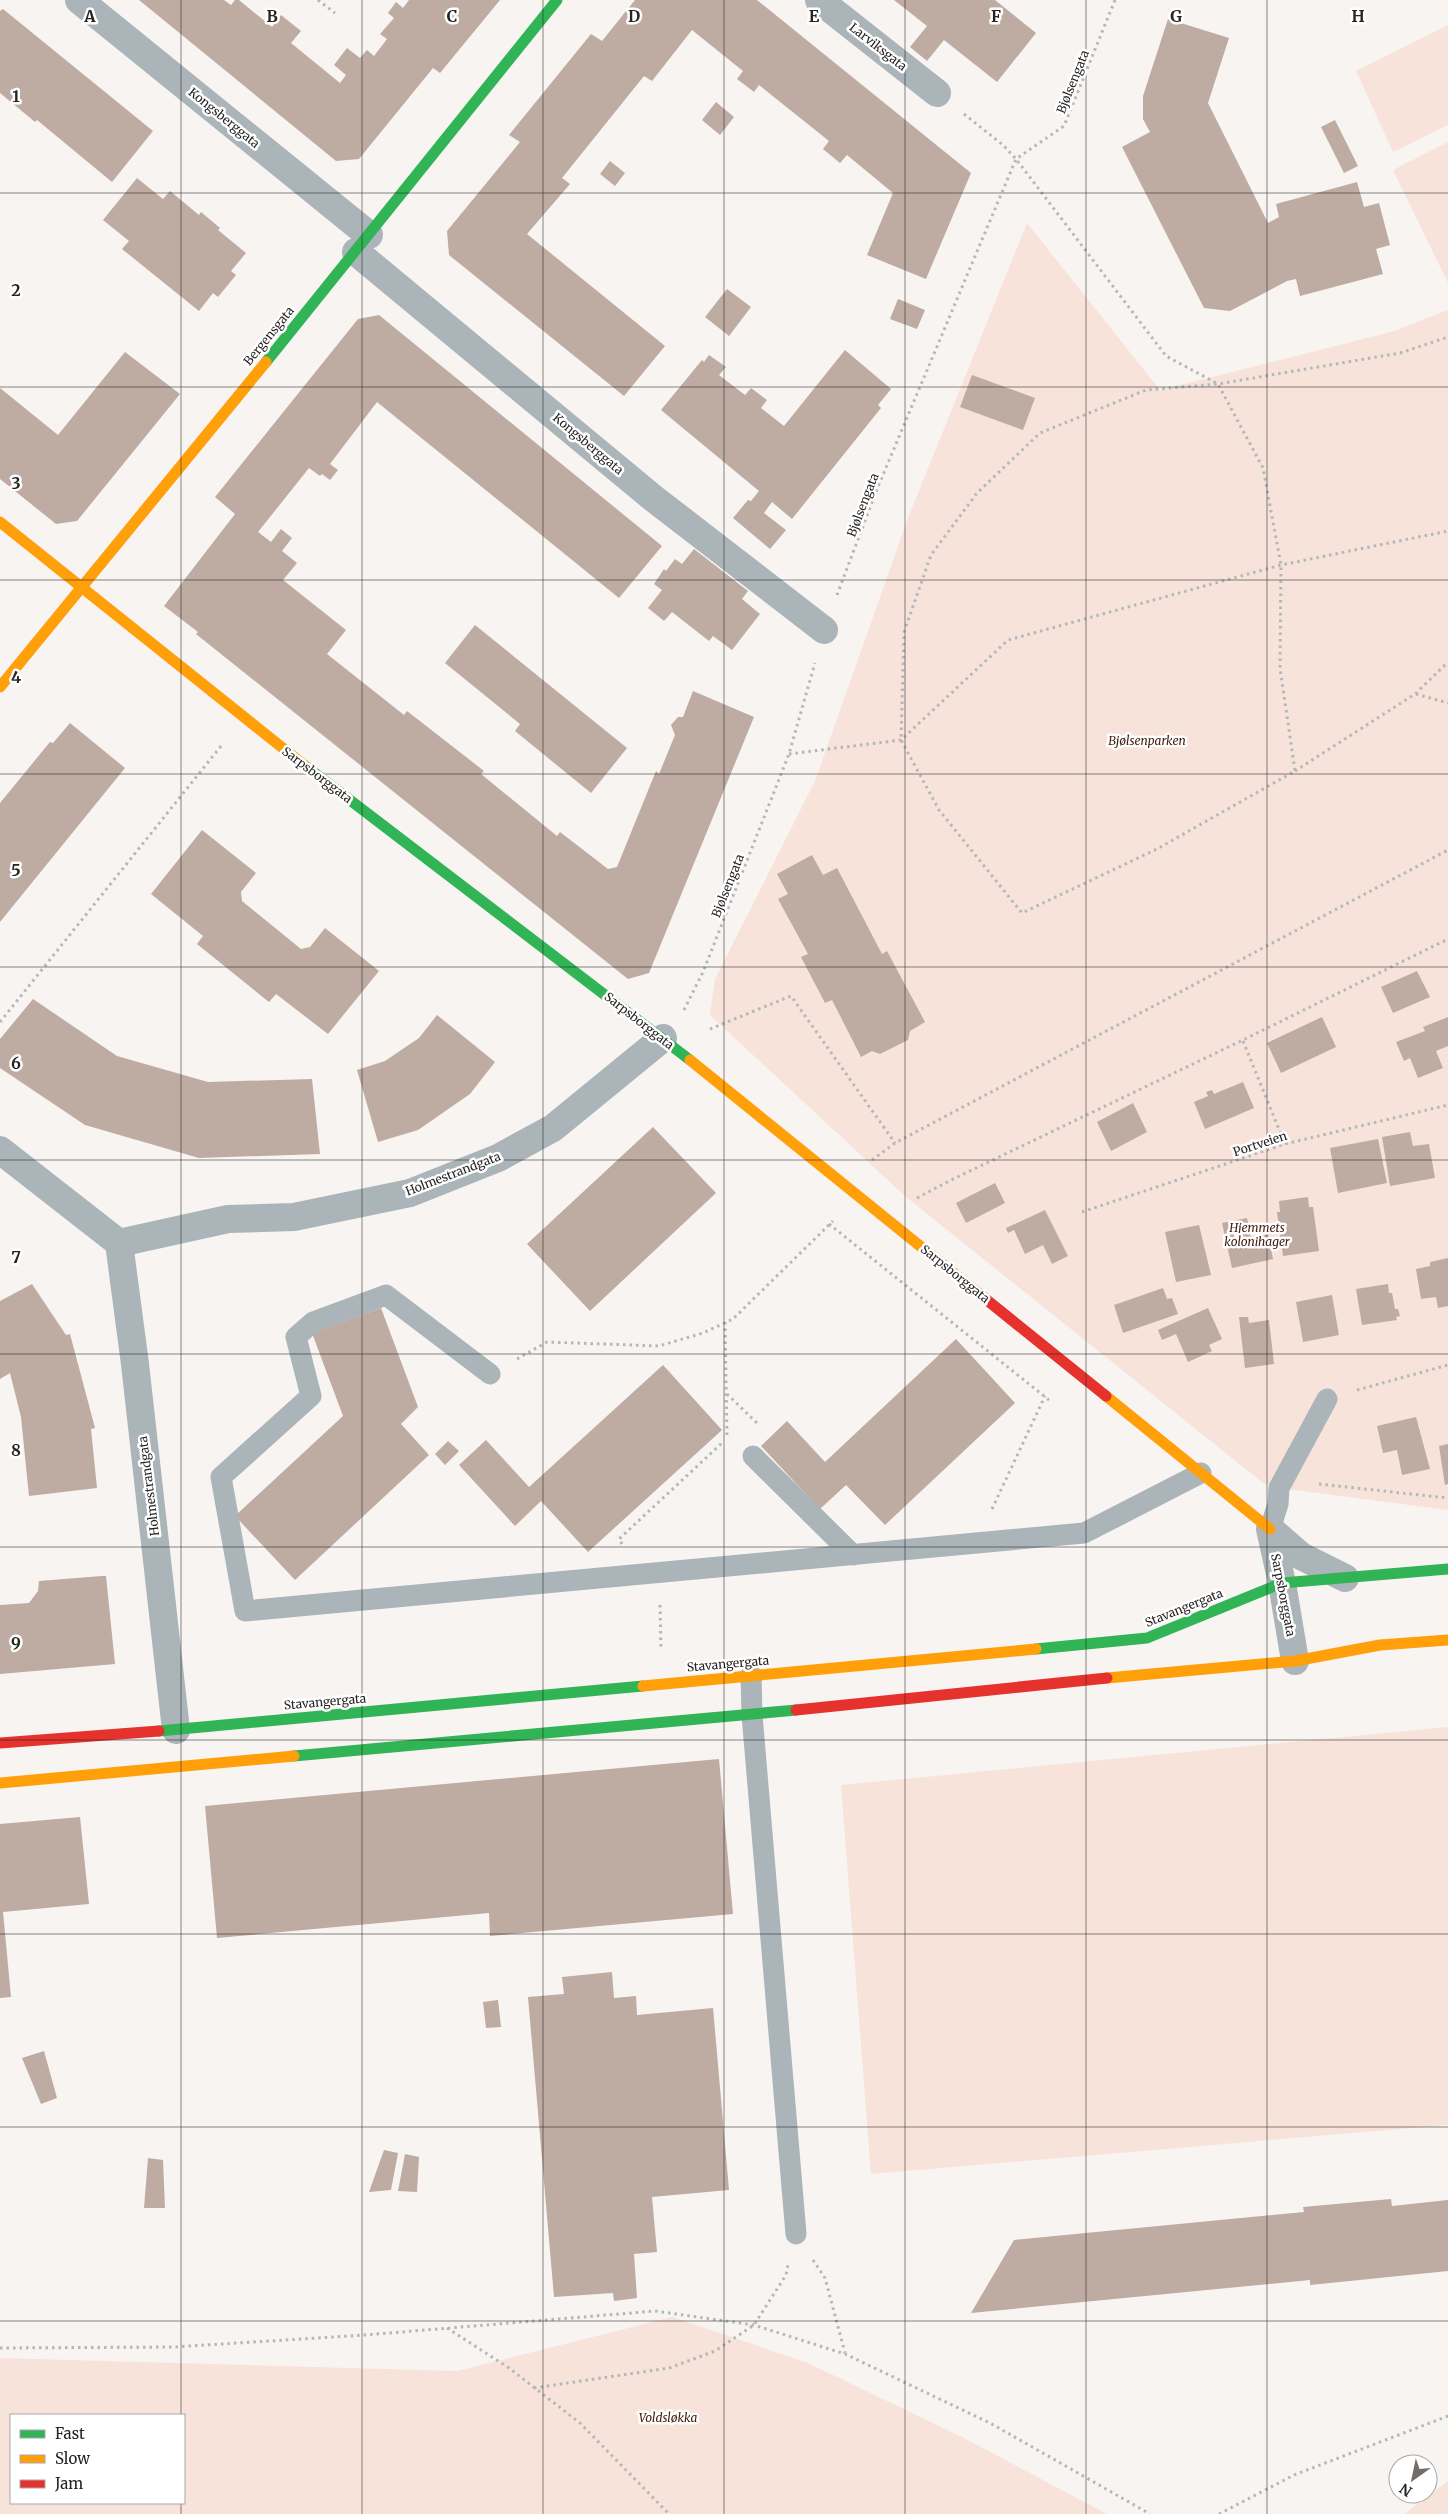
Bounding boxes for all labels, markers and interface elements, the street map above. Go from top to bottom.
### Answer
text: A [83,6,96,26]
text: B [266,6,278,26]
text: C [447,6,457,26]
text: D [628,6,640,26]
text: E [809,6,820,26]
text: F [991,6,1001,26]
text: G [1170,6,1182,26]
text: H [1351,6,1365,26]
street label: Larviksgata [847,20,910,74]
street label: Bjølsengata [1053,47,1092,116]
street label: Kongsberggata [186,84,263,151]
text: 1 [12,86,20,106]
text: 2 [11,280,21,300]
street label: Bergensgata [240,303,297,368]
street label: Kongsberggata [550,410,627,478]
street label: Bjølsengata [844,470,882,539]
text: 3 [11,473,21,493]
text: 4 [11,667,21,687]
park label: Bjølsenparken [1108,733,1186,748]
street label: Sarpsborggata [279,743,356,806]
street label: Bjølsengata [708,851,747,920]
text: 5 [11,860,21,880]
street label: Sarpsborggata [602,989,678,1053]
text: 6 [11,1053,21,1073]
street label: Portveien [1231,1128,1289,1159]
street label: Holmestrandgata [403,1148,503,1199]
park label: Hjemmets kolonihager [1224,1220,1291,1249]
street label: Sarpsborggata [918,1241,993,1306]
text: 7 [11,1247,21,1267]
street label: Holmestrandgata [135,1435,162,1537]
text: 8 [11,1440,21,1460]
street label: Sarpsborggata [1268,1552,1299,1638]
street label: Stavangergata [1143,1585,1225,1630]
text: 9 [11,1633,21,1653]
street label: Stavangergata [686,1652,770,1675]
street label: Stavangergata [283,1690,367,1713]
park label: Voldsløkka [639,2410,697,2425]
legend [10,2414,185,2504]
text: Fast [55,2424,85,2443]
text: Slow [55,2449,90,2468]
north arrow [1388,2454,1438,2504]
text: Jam [54,2474,83,2493]
text: N [1396,2479,1415,2500]

